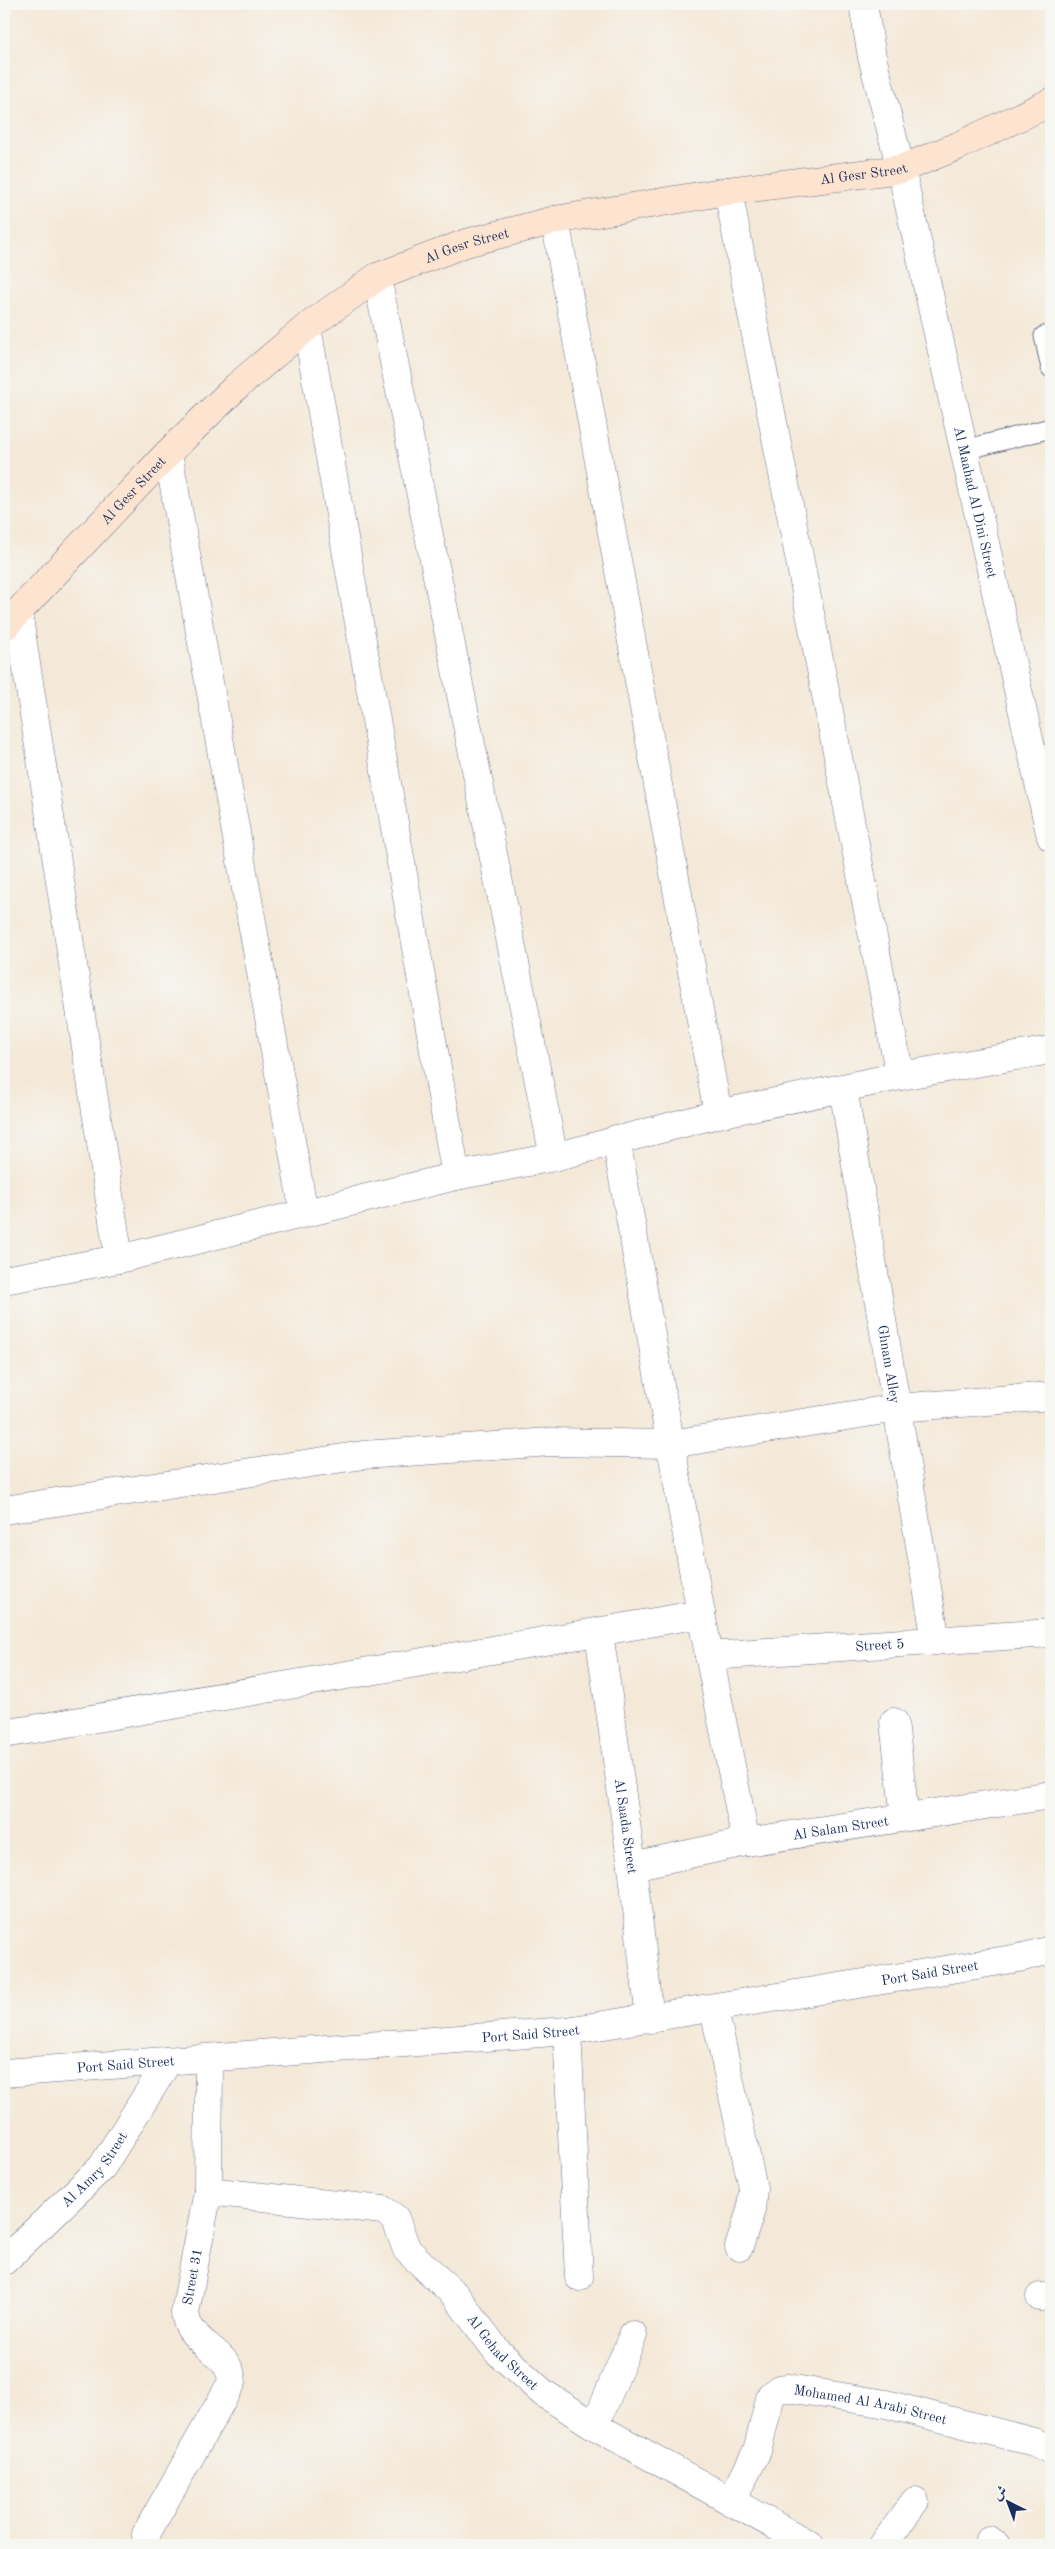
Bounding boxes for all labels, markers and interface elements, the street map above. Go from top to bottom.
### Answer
street label: Al Gesr Street [819,161,910,187]
street label: Al Gesr Street [423,226,511,266]
street label: Al Maahad Al Dini Street [951,425,999,580]
street label: Al Gesr Street [98,454,169,528]
street label: Ghnam Alley [875,1324,902,1405]
street label: Street 5 [855,1637,905,1654]
street label: Al Saada Street [612,1778,639,1875]
street label: Al Salam Street [792,1814,890,1843]
street label: Port Said Street [880,1959,980,1988]
street label: Port Said Street [481,2023,581,2045]
street label: Port Said Street [76,2054,175,2076]
street label: Al Amry Street [59,2129,130,2210]
street label: Street 31 [181,2247,205,2306]
street label: Al Gehad Street [464,2312,541,2393]
street label: Mohamed Al Arabi Street [793,2383,948,2427]
north arrow [982,2476,1032,2526]
text: ش [990,2483,1010,2503]

